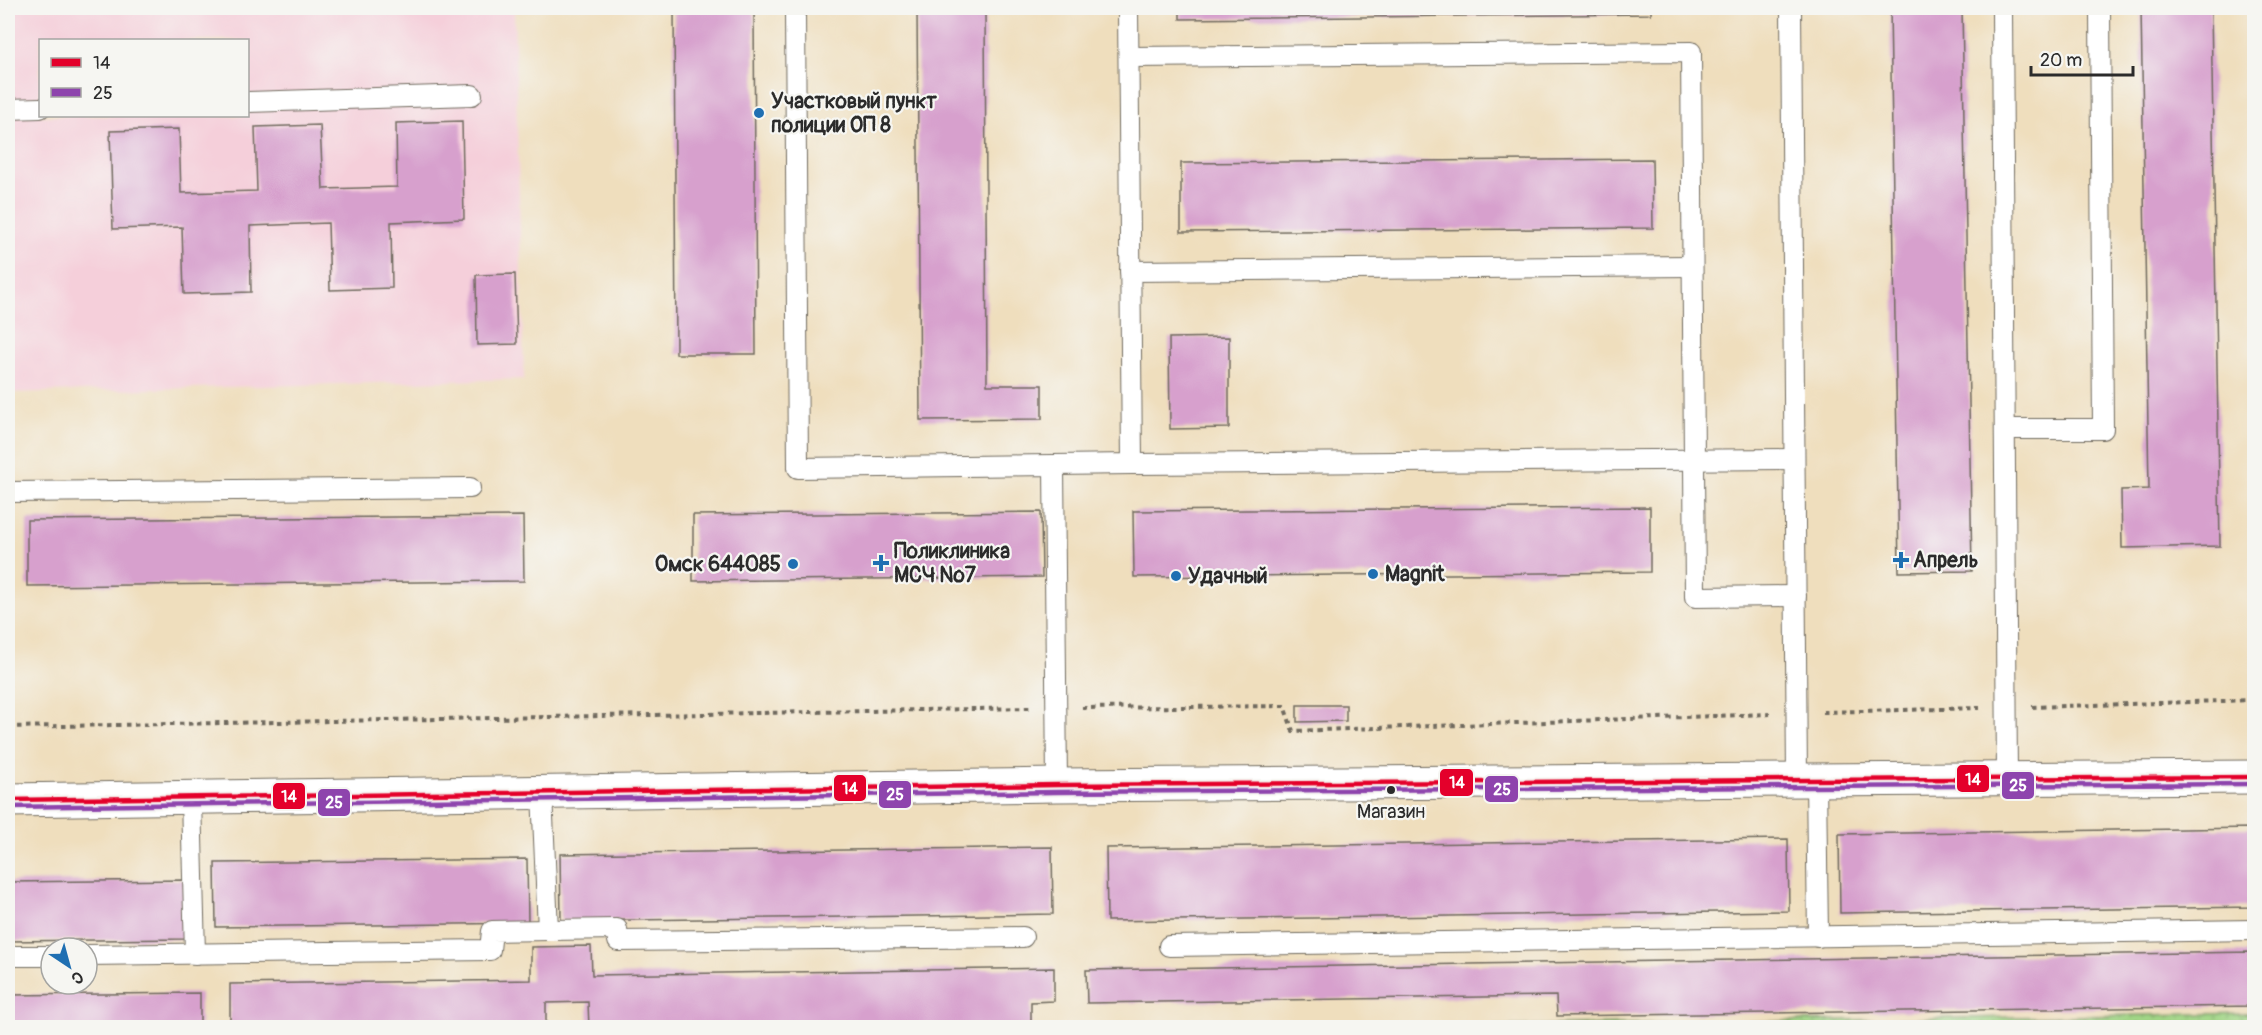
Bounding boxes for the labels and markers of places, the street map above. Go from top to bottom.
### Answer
place label: Участковый пункт полиции ОП 8 [771,88,937,139]
marker: Участковый пункт полиции ОП 8 [752,106,766,120]
place label: Поликлиника МСЧ №7 [894,538,1010,589]
place label: Апрель [1913,547,1978,574]
place label: Омск 644085 [655,551,781,578]
marker: Апрель [1894,553,1908,567]
marker: Поликлиника МСЧ №7 [872,554,890,572]
marker: Омск 644085 [786,557,800,571]
place label: Magnit [1385,561,1445,588]
place label: Удачный [1188,563,1268,590]
marker: Magnit [1366,567,1380,581]
marker: Удачный [1169,569,1183,583]
marker: Магазин [1385,784,1397,796]
place label: Магазин [1357,799,1425,824]

